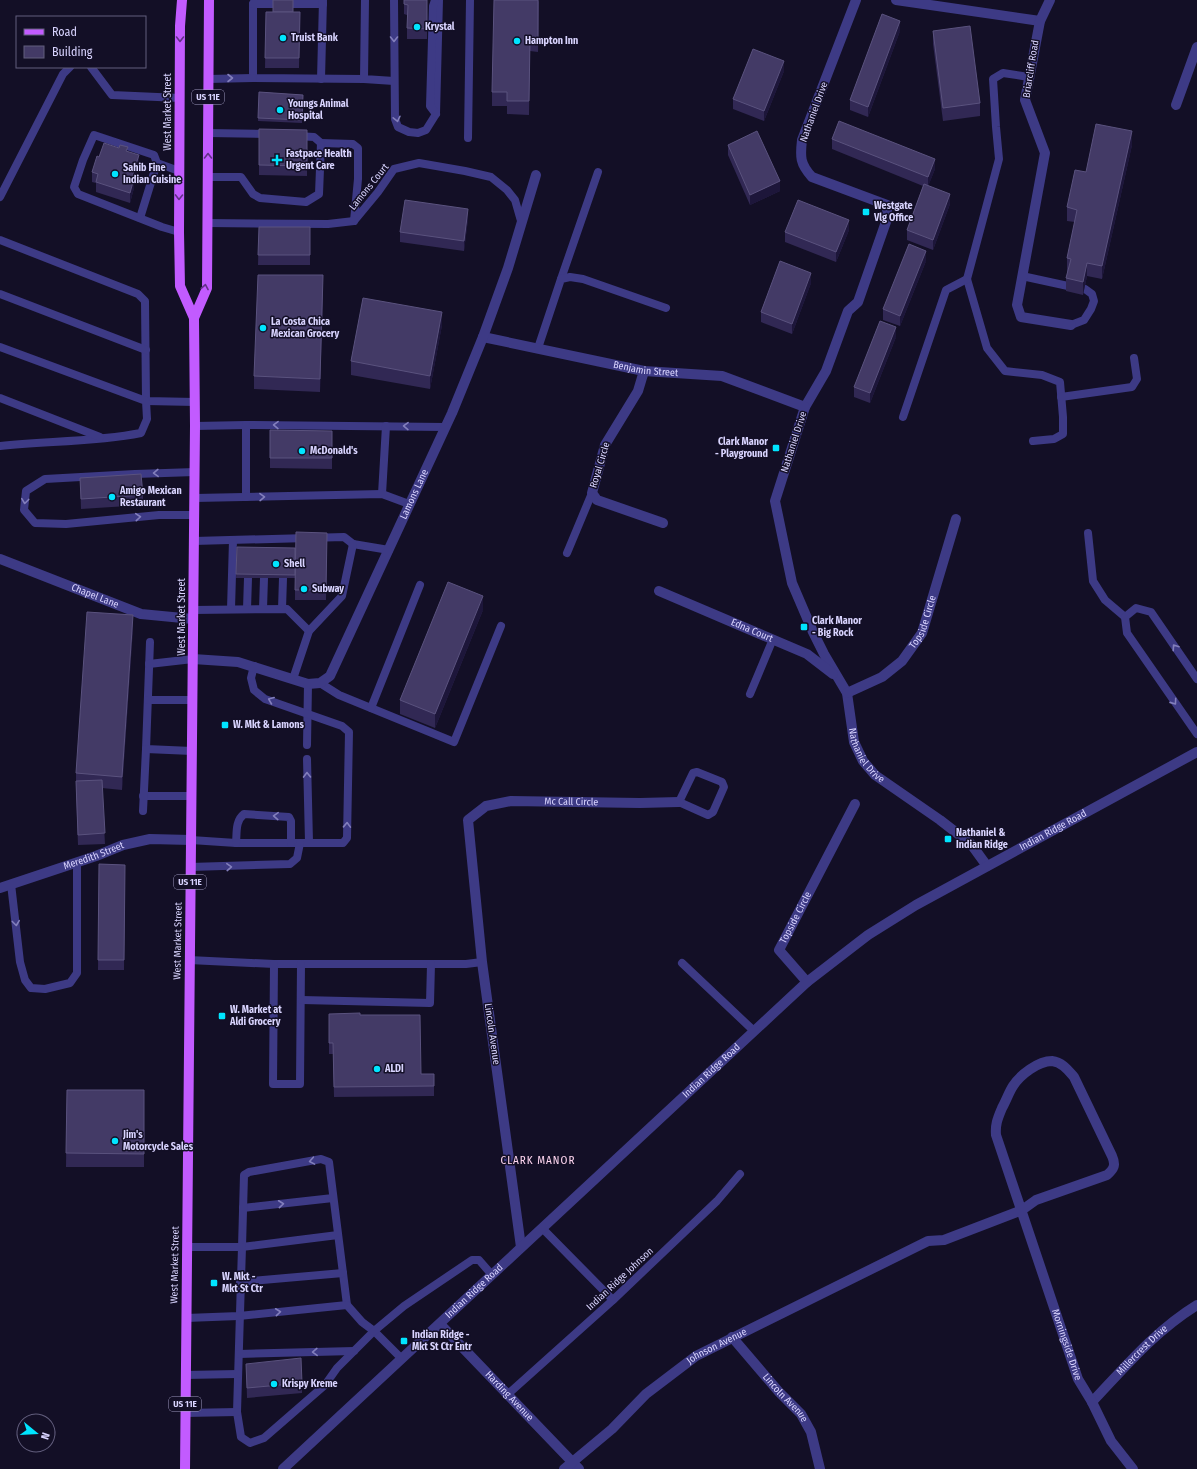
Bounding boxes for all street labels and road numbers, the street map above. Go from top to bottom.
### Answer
street label: Briarcliff Road [1021,39,1041,99]
street label: West Market Street [162,73,174,151]
street label: Nathaniel Drive [798,80,830,144]
road number: US 11E [192,90,224,104]
street label: Lamons Court [347,161,392,213]
street label: Benjamin Street [612,359,679,379]
street label: Nathaniel Drive [779,410,810,474]
street label: Royal Circle [587,441,613,489]
street label: Lamons Lane [398,467,431,521]
street label: West Market Street [176,578,188,656]
street label: Chapel Lane [70,581,121,611]
street label: Topside Circle [907,594,939,651]
street label: Edna Court [729,616,775,645]
street label: Nathaniel Drive [846,727,887,786]
street label: Mc Call Circle [544,796,598,808]
street label: Indian Ridge Road [1018,807,1089,853]
street label: Meredith Street [62,839,126,872]
road number: US 11E [174,875,206,889]
street label: Topside Circle [777,890,814,946]
street label: West Market Street [171,901,185,980]
street label: Lincoln Avenue [482,1003,502,1066]
street label: Indian Ridge Road [680,1041,743,1100]
street label: West Market Street [168,1225,182,1304]
street label: Indian Ridge Johnson [584,1245,656,1313]
street label: Indian Ridge Road [443,1262,505,1321]
street label: Morningside Drive [1049,1308,1084,1382]
street label: Millercrest Drive [1114,1323,1170,1378]
street label: Johnson Avenue [684,1326,749,1367]
street label: Harding Avenue [483,1369,536,1424]
street label: Lincoln Avenue [760,1371,810,1424]
road number: US 11E [169,1397,201,1411]

